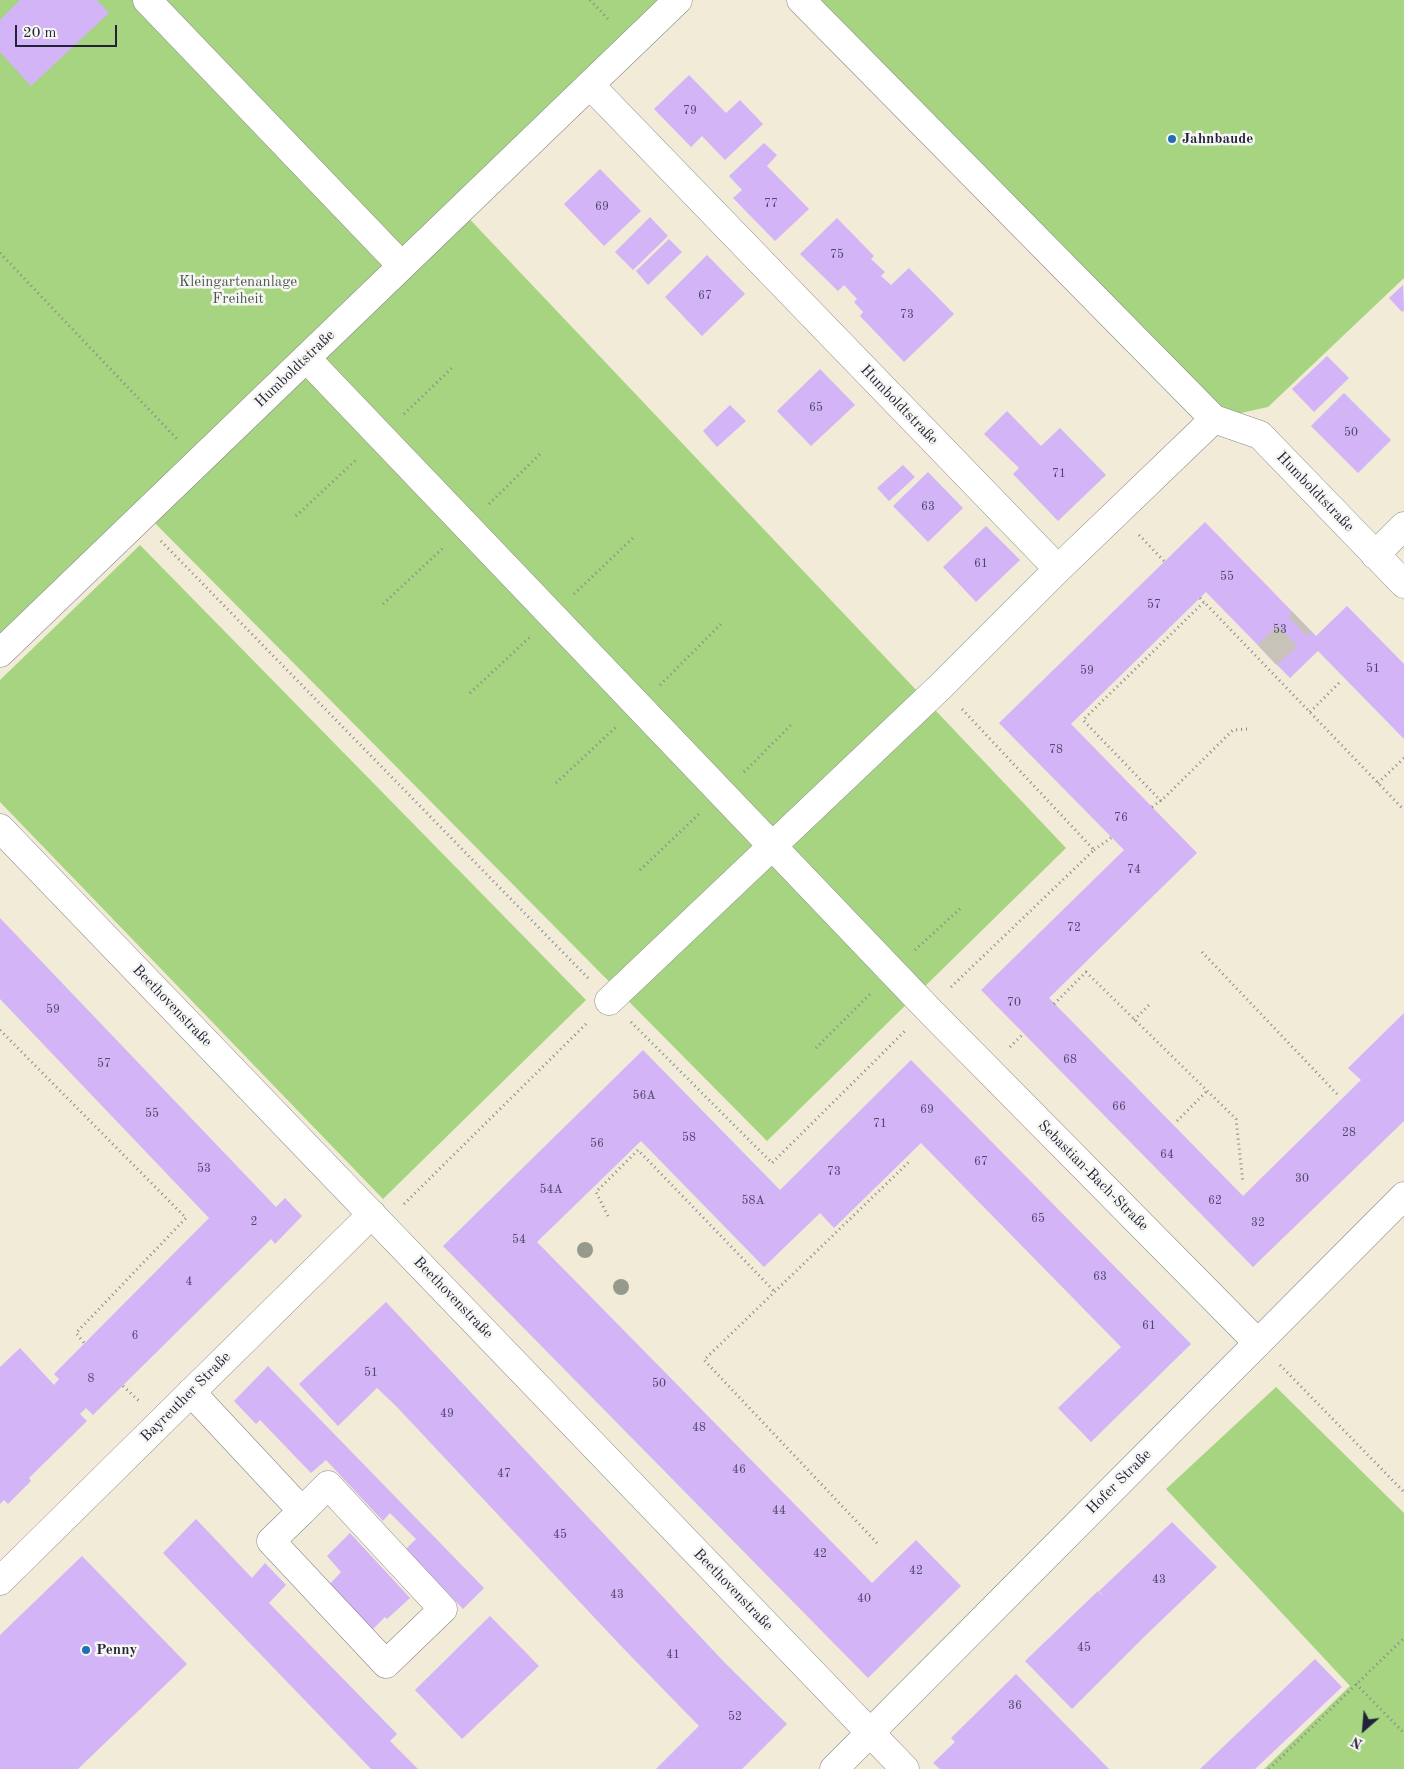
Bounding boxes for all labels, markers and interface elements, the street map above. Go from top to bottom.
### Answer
scale bar [18,15,120,47]
text: 20 m [23,26,57,41]
house number: 79 [683,104,697,118]
place label: Jahnbaude [1182,130,1253,148]
marker: Jahnbaude [1166,133,1178,145]
house number: 77 [764,197,778,211]
house number: 69 [595,200,609,214]
house number: 75 [830,248,844,262]
park label: Kleingartenanlage Freiheit [179,273,297,308]
house number: 67 [698,289,712,303]
house number: 73 [900,308,914,322]
street label: Humboldtstraße [251,326,339,412]
street label: Humboldtstraße [856,361,942,449]
house number: 65 [809,401,823,415]
house number: 50 [1344,426,1358,440]
street label: Humboldtstraße [1272,448,1358,536]
house number: 71 [1052,467,1066,481]
house number: 63 [921,500,935,514]
house number: 61 [974,557,988,571]
house number: 55 [1220,570,1234,584]
house number: 57 [1147,598,1161,612]
house number: 53 [1273,623,1287,637]
house number: 51 [1366,662,1380,676]
house number: 59 [1080,664,1094,678]
house number: 78 [1049,743,1063,757]
house number: 76 [1114,811,1128,825]
house number: 74 [1127,863,1141,877]
house number: 72 [1067,921,1081,935]
street label: Beethovenstraße [128,961,216,1051]
house number: 70 [1007,996,1021,1010]
house number: 59 [46,1003,60,1017]
house number: 68 [1063,1053,1077,1067]
house number: 57 [97,1057,111,1071]
house number: 56A [632,1089,656,1103]
house number: 66 [1112,1100,1126,1114]
house number: 69 [920,1103,934,1117]
house number: 55 [145,1107,159,1121]
house number: 71 [873,1117,887,1131]
street label: Sebastian-Bach-Straße [1034,1117,1152,1235]
house number: 28 [1342,1126,1356,1140]
house number: 58 [682,1131,696,1145]
house number: 56 [590,1137,604,1151]
house number: 64 [1160,1148,1174,1162]
house number: 67 [974,1155,988,1169]
house number: 53 [197,1162,211,1176]
house number: 73 [827,1165,841,1179]
house number: 30 [1295,1172,1309,1186]
house number: 54A [539,1183,563,1197]
house number: 58A [741,1194,765,1208]
house number: 62 [1208,1194,1222,1208]
house number: 65 [1031,1212,1045,1226]
house number: 2 [251,1215,257,1229]
house number: 32 [1251,1216,1265,1230]
house number: 54 [512,1233,526,1247]
street label: Beethovenstraße [409,1253,497,1343]
house number: 63 [1093,1270,1107,1284]
house number: 4 [186,1275,192,1289]
house number: 61 [1142,1319,1156,1333]
house number: 6 [132,1329,138,1343]
street label: Bayreuther Straße [137,1348,235,1446]
house number: 51 [364,1366,378,1380]
house number: 8 [88,1372,94,1386]
house number: 50 [652,1377,666,1391]
house number: 49 [440,1407,454,1421]
house number: 48 [692,1421,706,1435]
street label: Hofer Straße [1083,1446,1155,1518]
house number: 46 [732,1463,746,1477]
house number: 47 [497,1467,511,1481]
house number: 44 [772,1504,786,1518]
house number: 45 [553,1528,567,1542]
street label: Beethovenstraße [689,1545,777,1635]
house number: 42 [813,1547,827,1561]
house number: 42 [909,1564,923,1578]
house number: 43 [1152,1573,1166,1587]
house number: 43 [610,1588,624,1602]
house number: 40 [857,1592,871,1606]
place label: Penny [96,1641,137,1659]
house number: 45 [1077,1641,1091,1655]
marker: Penny [80,1644,92,1656]
house number: 41 [666,1648,680,1662]
house number: 36 [1008,1699,1022,1713]
north arrow [1339,1704,1389,1754]
house number: 52 [728,1710,742,1724]
text: N [1349,1734,1365,1751]

